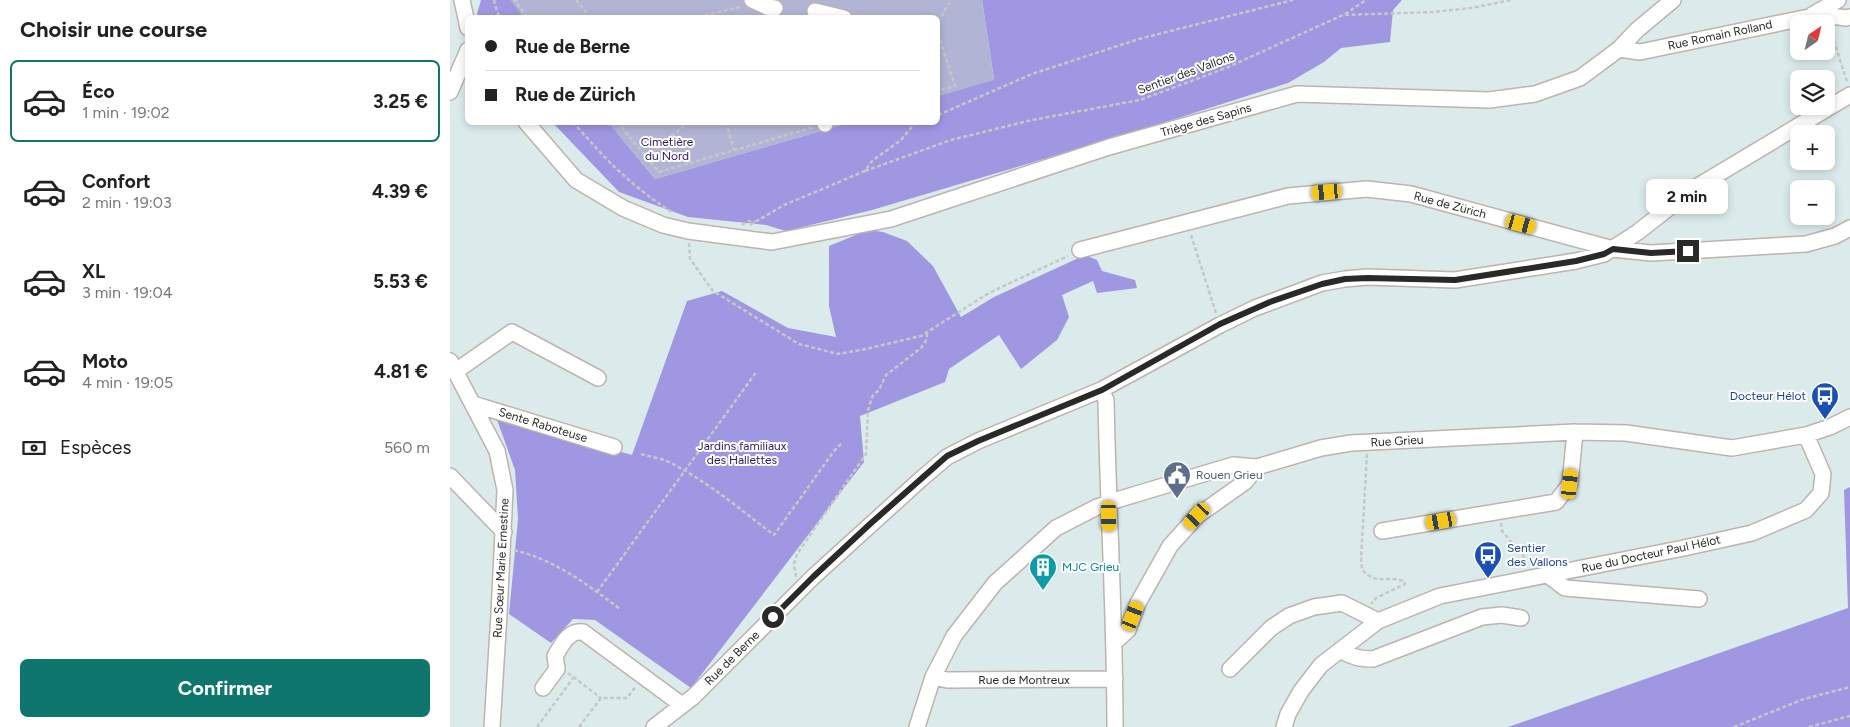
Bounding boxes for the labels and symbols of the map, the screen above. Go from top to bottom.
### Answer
north arrow [1790,15,1835,60]
street label: Rue Romain Rolland [1666,17,1774,53]
street label: Sentier des Vallons [1136,49,1237,97]
street label: Triège des Sapins [1159,100,1253,140]
park label: Cimetière du Nord [641,135,694,163]
callout: 2 min [1647,178,1729,214]
car [1311,183,1342,201]
street label: Rue de Zürich [1412,189,1488,222]
car [1504,213,1537,235]
route end [1677,240,1699,262]
bus stop icon: Docteur Hélot [1810,381,1840,420]
place label: Docteur Hélot [1730,389,1806,403]
street label: Sente Raboteuse [497,405,590,445]
street label: Rue Grieu [1370,433,1424,449]
park label: Jardins familiaux des Hallettes [698,439,787,467]
public building icon: Rouen Grieu [1162,460,1192,499]
place label: Rouen Grieu [1196,468,1263,482]
car [1560,468,1579,500]
street label: Rue Sœur Marie Ernestine [490,497,512,638]
car [1181,500,1212,532]
car [1101,501,1116,531]
car [1424,511,1457,531]
street label: Rue du Docteur Paul Hélot [1580,532,1722,576]
bus stop icon: Sentier des Vallons [1473,540,1503,579]
place label: Sentier des Vallons [1507,541,1568,569]
building icon: MJC Grieu [1028,552,1058,591]
place label: MJC Grieu [1062,560,1119,574]
car [1120,599,1145,633]
route start [762,606,784,628]
street label: Rue de Berne [702,627,763,688]
street label: Rue de Montreux [978,673,1070,687]

